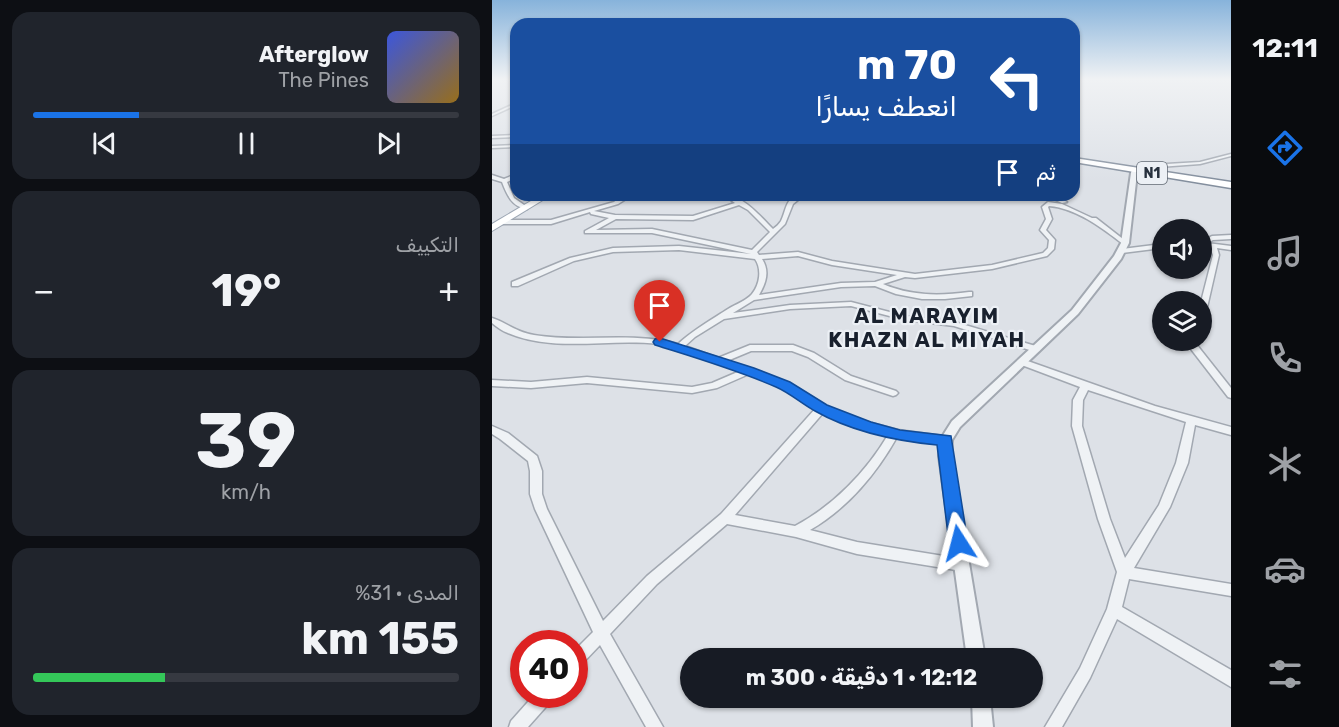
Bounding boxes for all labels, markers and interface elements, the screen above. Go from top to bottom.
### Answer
text: 12:11 [1252,32,1318,64]
text: 70 m [857,40,957,90]
text: Afterglow [259,41,369,68]
icon: left [978,42,1056,120]
text: The Pines [278,68,369,92]
text: انعطف يسارًا [815,91,957,123]
icon: previous [88,127,121,160]
icon: pause [230,127,263,160]
icon: next [372,127,405,160]
icon: directions [1264,127,1306,169]
icon: arrive [991,156,1024,189]
text: ثم [1036,159,1056,186]
road number: N1 [1137,162,1167,184]
map controls [1152,219,1212,351]
button: sound [1152,219,1212,279]
icon: music [1264,232,1306,274]
text: التكييف [396,233,459,257]
text: 19° [212,264,281,317]
text: − [33,271,54,310]
text: + [438,271,459,310]
pin [634,280,685,342]
icon: arrive [643,289,676,322]
button: layers [1152,291,1212,351]
district label: AL MARAYIM KHAZN AL MIYAH [828,303,1026,352]
icon: phone [1264,337,1306,379]
text: 39 [195,394,297,487]
icon: climate [1264,443,1306,485]
text: km/h [221,480,271,504]
position arrow [927,511,991,575]
icon: car [1264,548,1306,590]
text: المدى · 31% [355,581,459,605]
text: 155 km [301,612,459,665]
speed limit sign: 40 [510,630,588,708]
icon: filters [1264,653,1306,695]
text: 12:12 · 1 دقيقة · 300 m [746,664,977,691]

